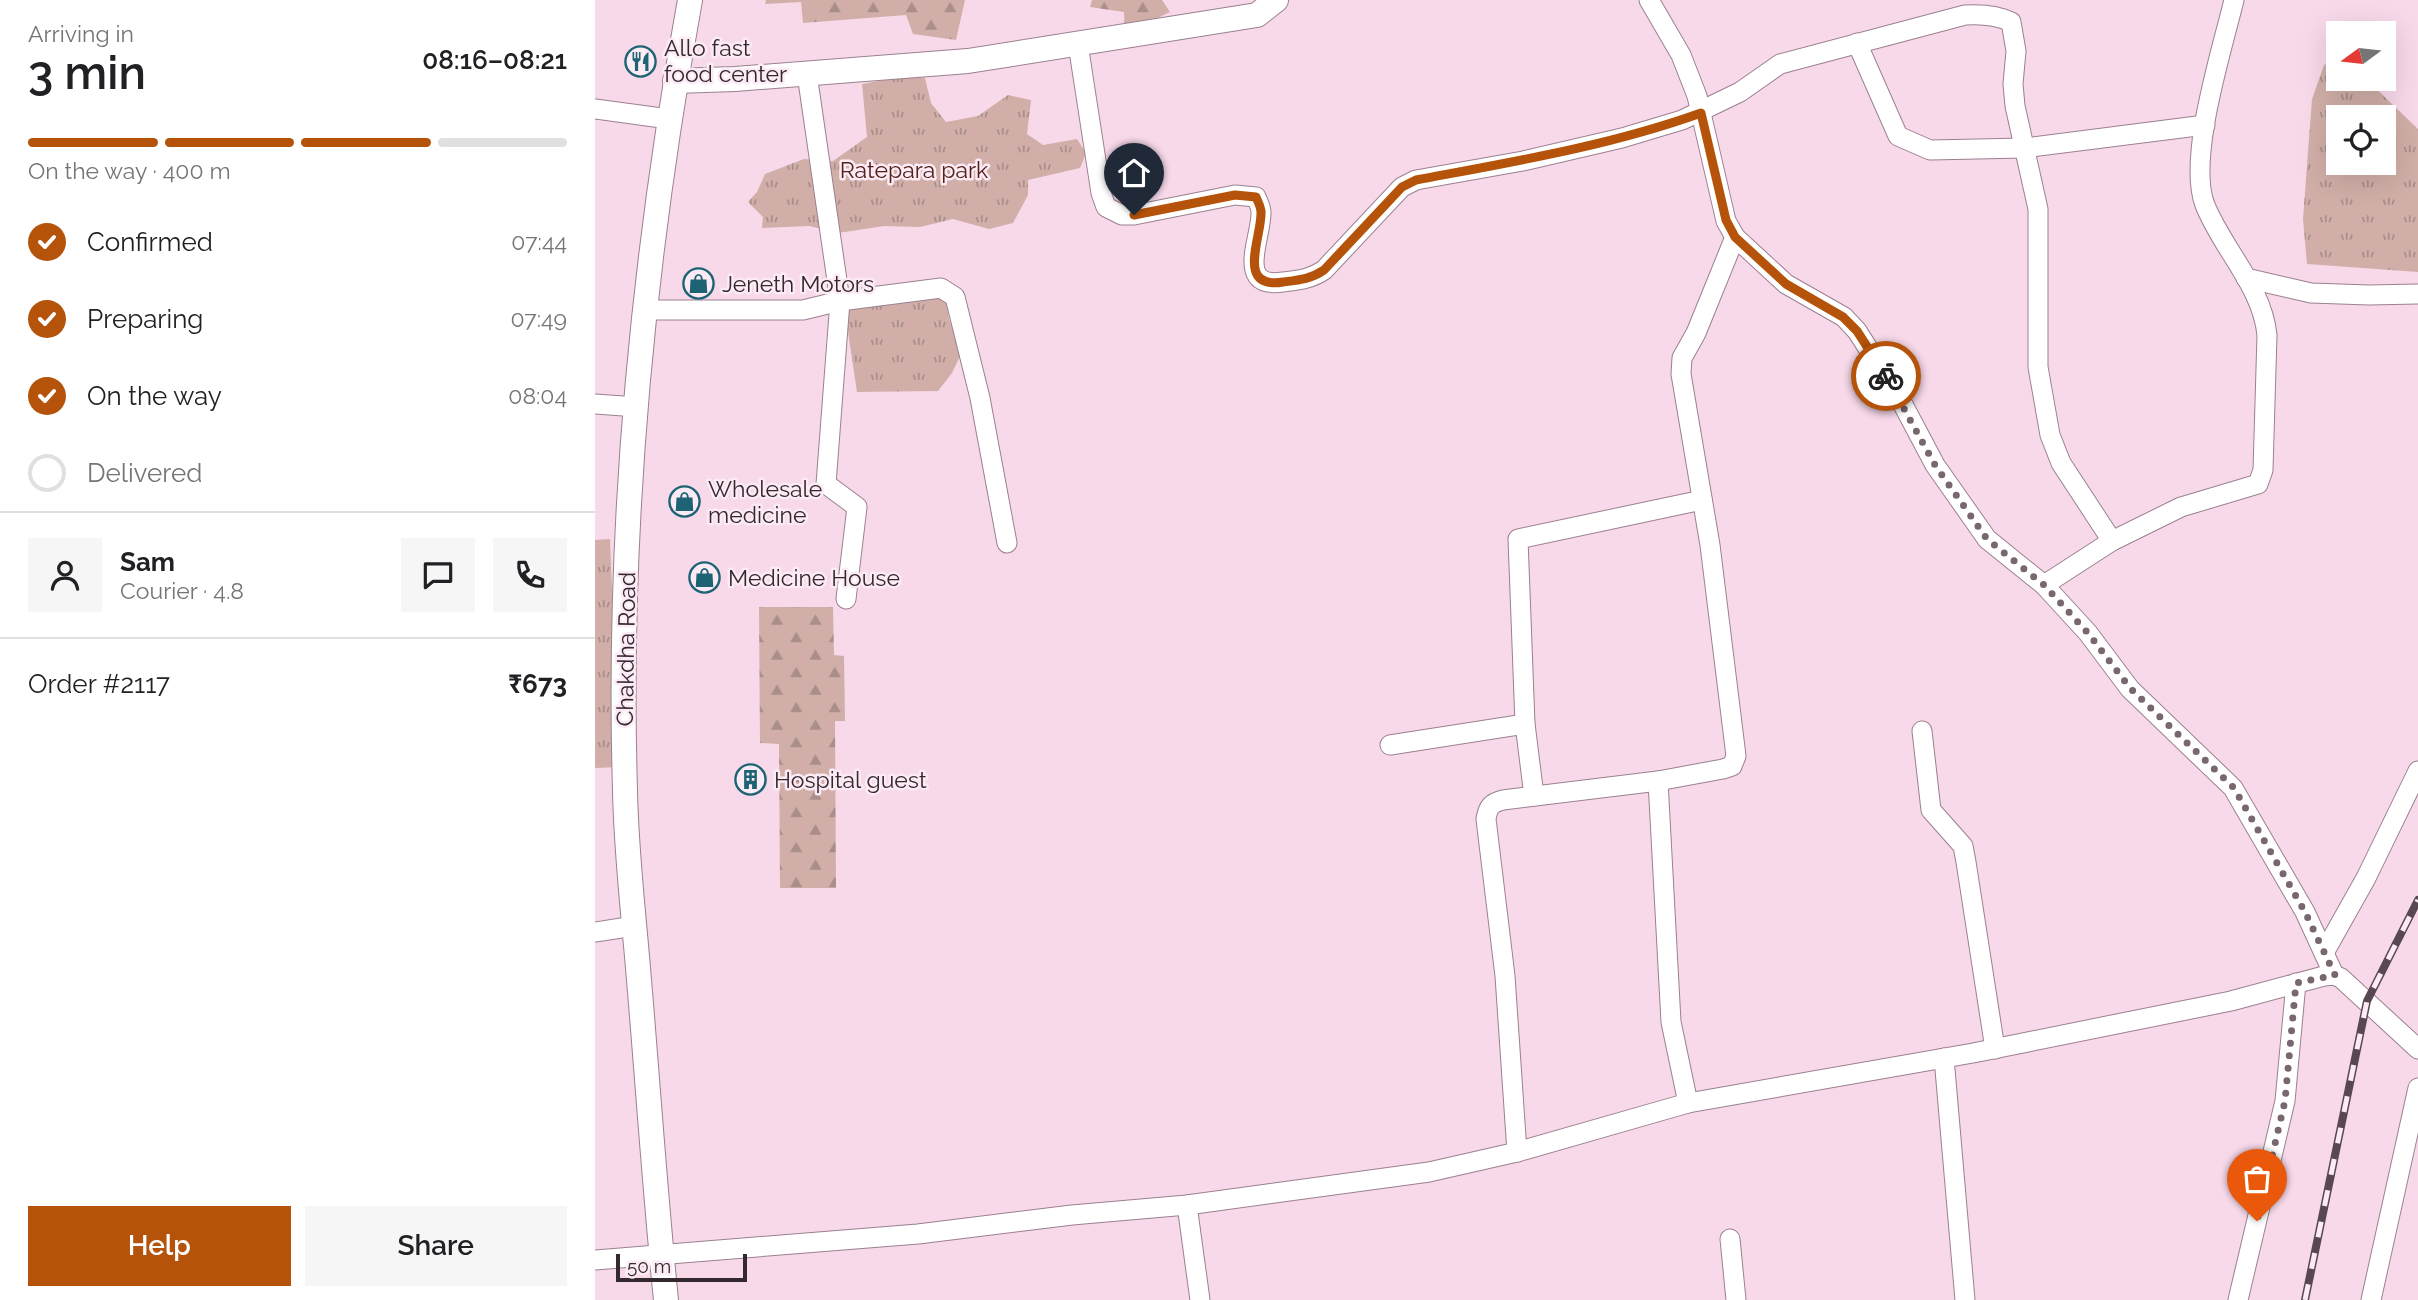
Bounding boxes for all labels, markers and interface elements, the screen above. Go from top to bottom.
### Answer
text: Arriving in [28,20,134,47]
north arrow [2326,21,2396,91]
map controls [2326,21,2396,175]
place label: Allo fast food center [664,34,787,87]
restaurant icon: Allo fast food center [624,44,658,78]
text: 08:16–08:21 [422,45,567,75]
text: 3 min [28,46,146,100]
button: locate [2326,105,2396,175]
pin [1104,143,1164,215]
icon: home [1115,154,1153,192]
park label: Ratepara park [840,156,988,183]
text: On the way · 400 m [28,157,231,184]
icon: check [28,223,66,261]
text: Confirmed [87,227,213,257]
text: 07:44 [511,228,567,255]
shop icon: Jeneth Motors [682,267,716,301]
place label: Jeneth Motors [722,270,874,297]
icon: check [28,300,66,338]
text: Preparing [87,304,203,334]
text: 07:49 [510,305,567,332]
courier [1851,341,1921,411]
icon: bike [1867,357,1905,395]
icon: check [28,377,66,415]
text: On the way [87,381,222,411]
text: 08:04 [508,382,567,409]
text: Delivered [87,458,202,488]
place label: Wholesale medicine [708,475,822,528]
shop icon: Wholesale medicine [668,485,702,519]
button: person [28,538,102,612]
button: chat [401,538,475,612]
button: phone [493,538,567,612]
text: Sam [120,547,175,577]
shop icon: Medicine House [688,561,722,595]
place label: Medicine House [728,564,900,591]
street label: Chakdha Road [611,571,640,727]
text: Courier · 4.8 [120,577,244,604]
text: Order #2117 [28,669,170,699]
text: ₹673 [508,669,567,699]
building icon: Hospital guest [734,763,768,797]
place label: Hospital guest [774,766,927,793]
pin [2227,1149,2287,1221]
icon: bag [2238,1160,2276,1198]
button: Help [28,1206,291,1286]
button: Share [305,1206,567,1286]
scale bar [616,1251,747,1283]
text: 50 m [627,1255,671,1277]

